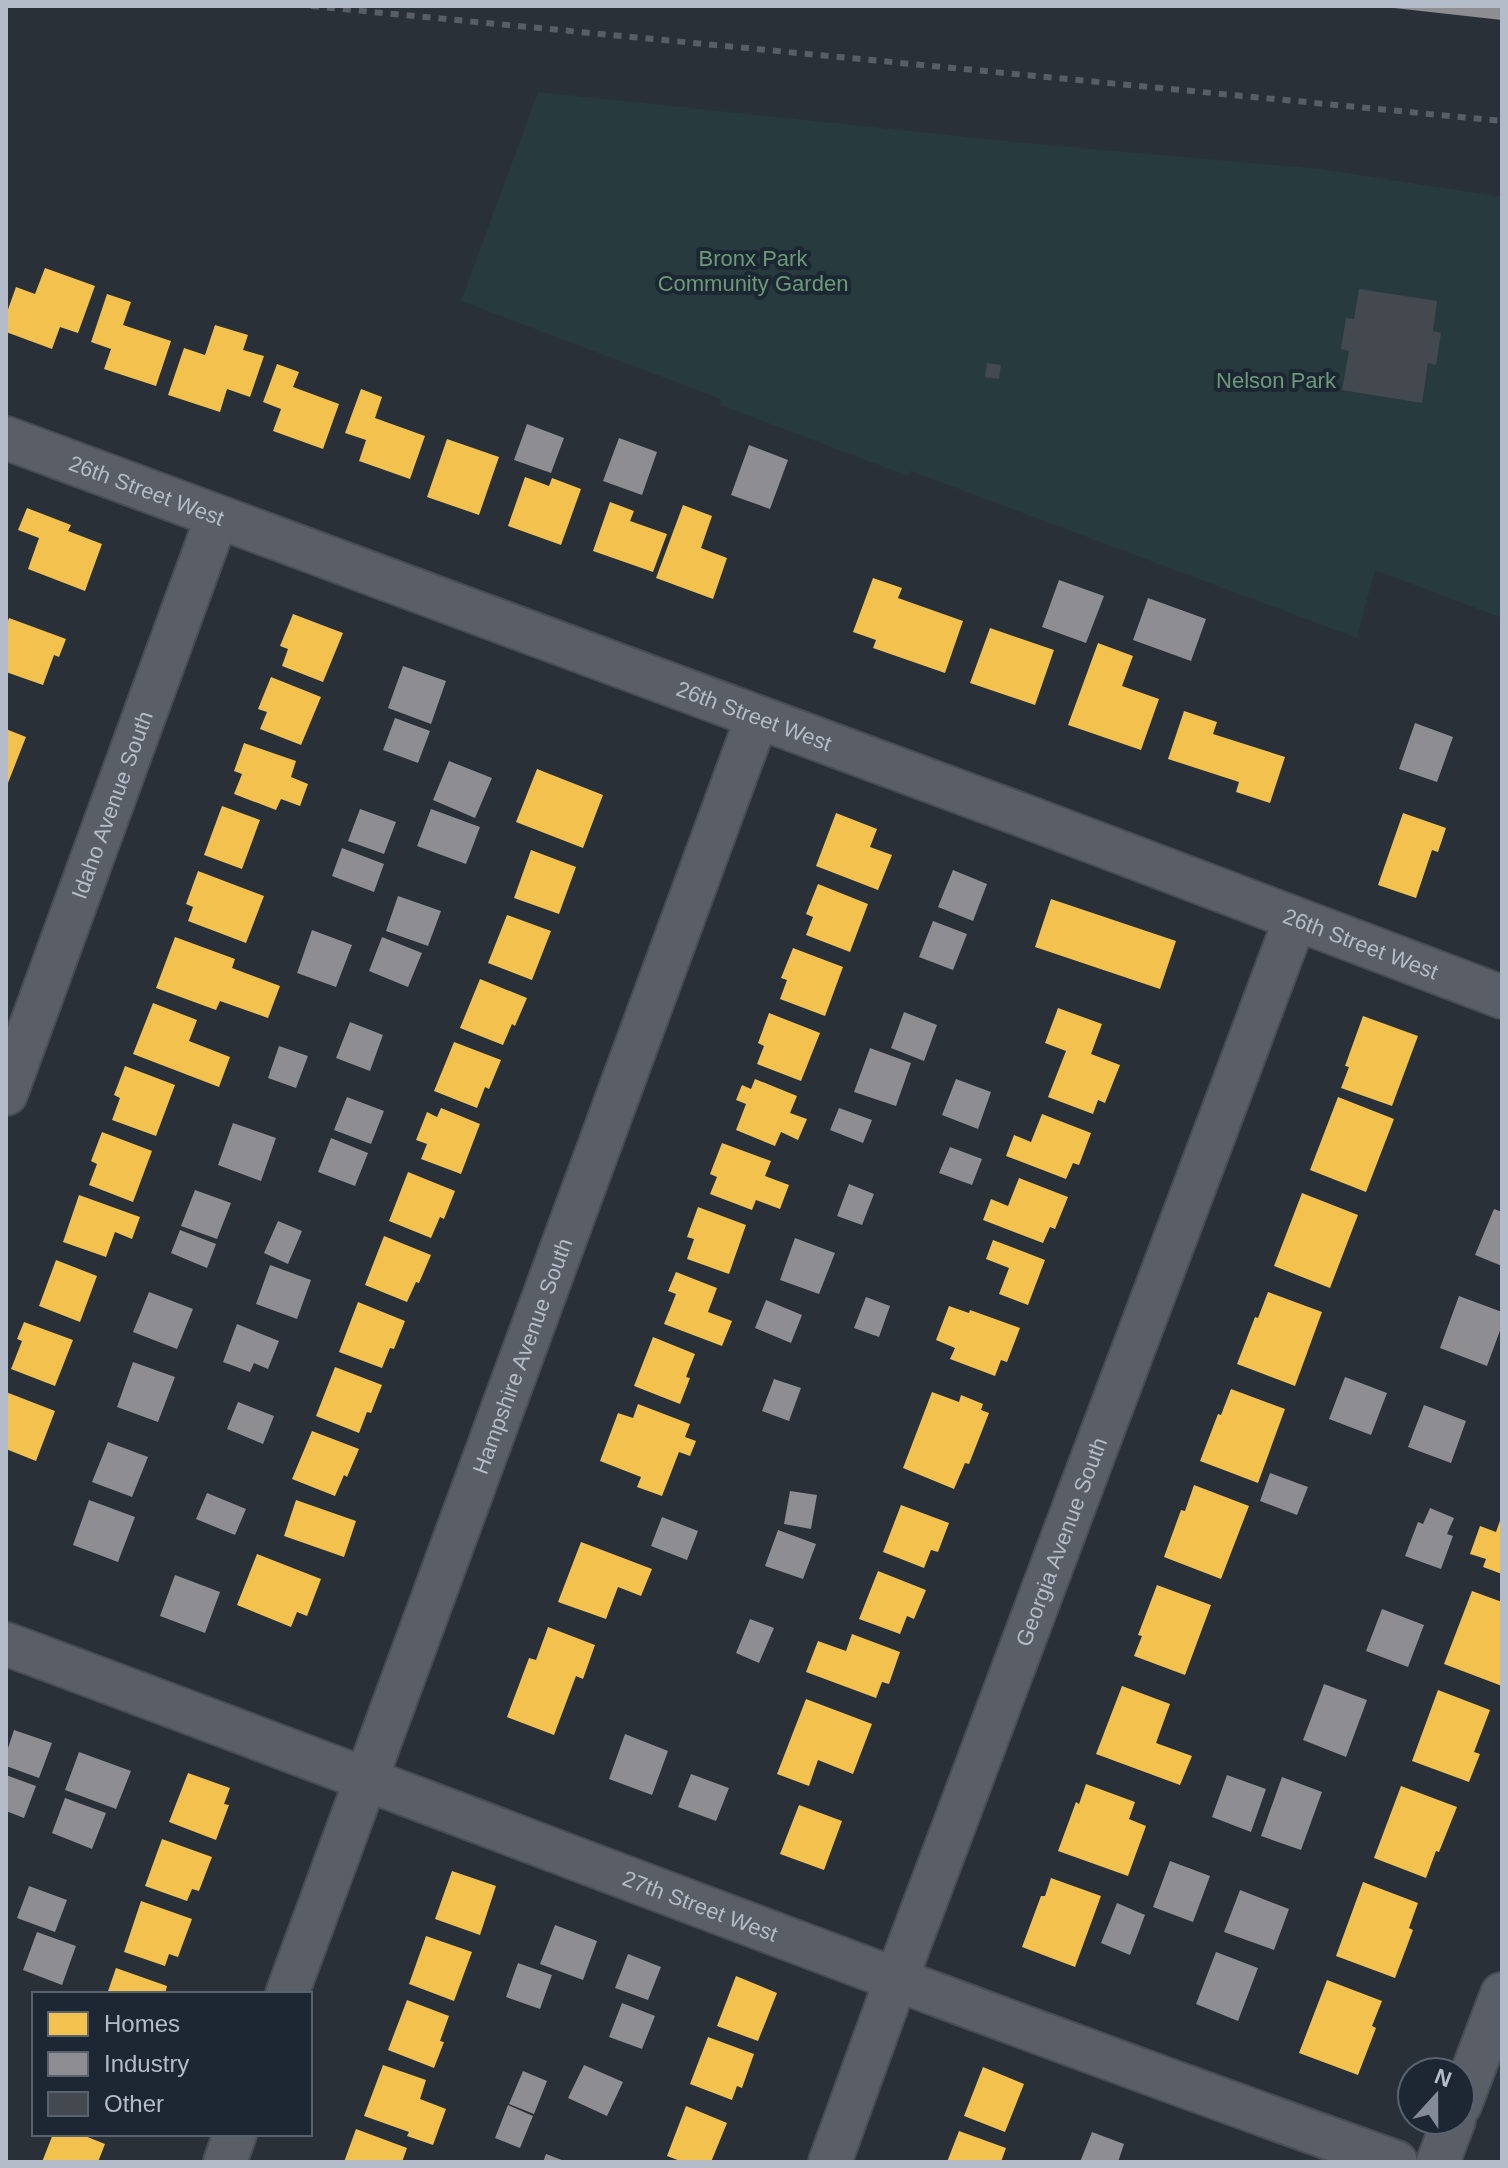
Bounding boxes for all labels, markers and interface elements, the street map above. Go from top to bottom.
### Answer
park label: Bronx Park Community Garden [658,246,848,296]
park label: Nelson Park [1216,368,1337,393]
street label: 26th Street West [65,450,228,531]
street label: 26th Street West [673,676,835,756]
street label: Idaho Avenue South [67,708,158,902]
street label: 26th Street West [1280,903,1442,985]
street label: Hampshire Avenue South [468,1235,577,1477]
street label: Georgia Avenue South [1011,1434,1112,1650]
street label: 27th Street West [619,1866,781,1947]
legend [32,1992,312,2136]
text: Homes [104,2010,180,2037]
text: Industry [104,2050,189,2077]
north arrow [1396,2056,1476,2136]
text: N [1431,2063,1455,2092]
text: Other [104,2090,164,2117]

